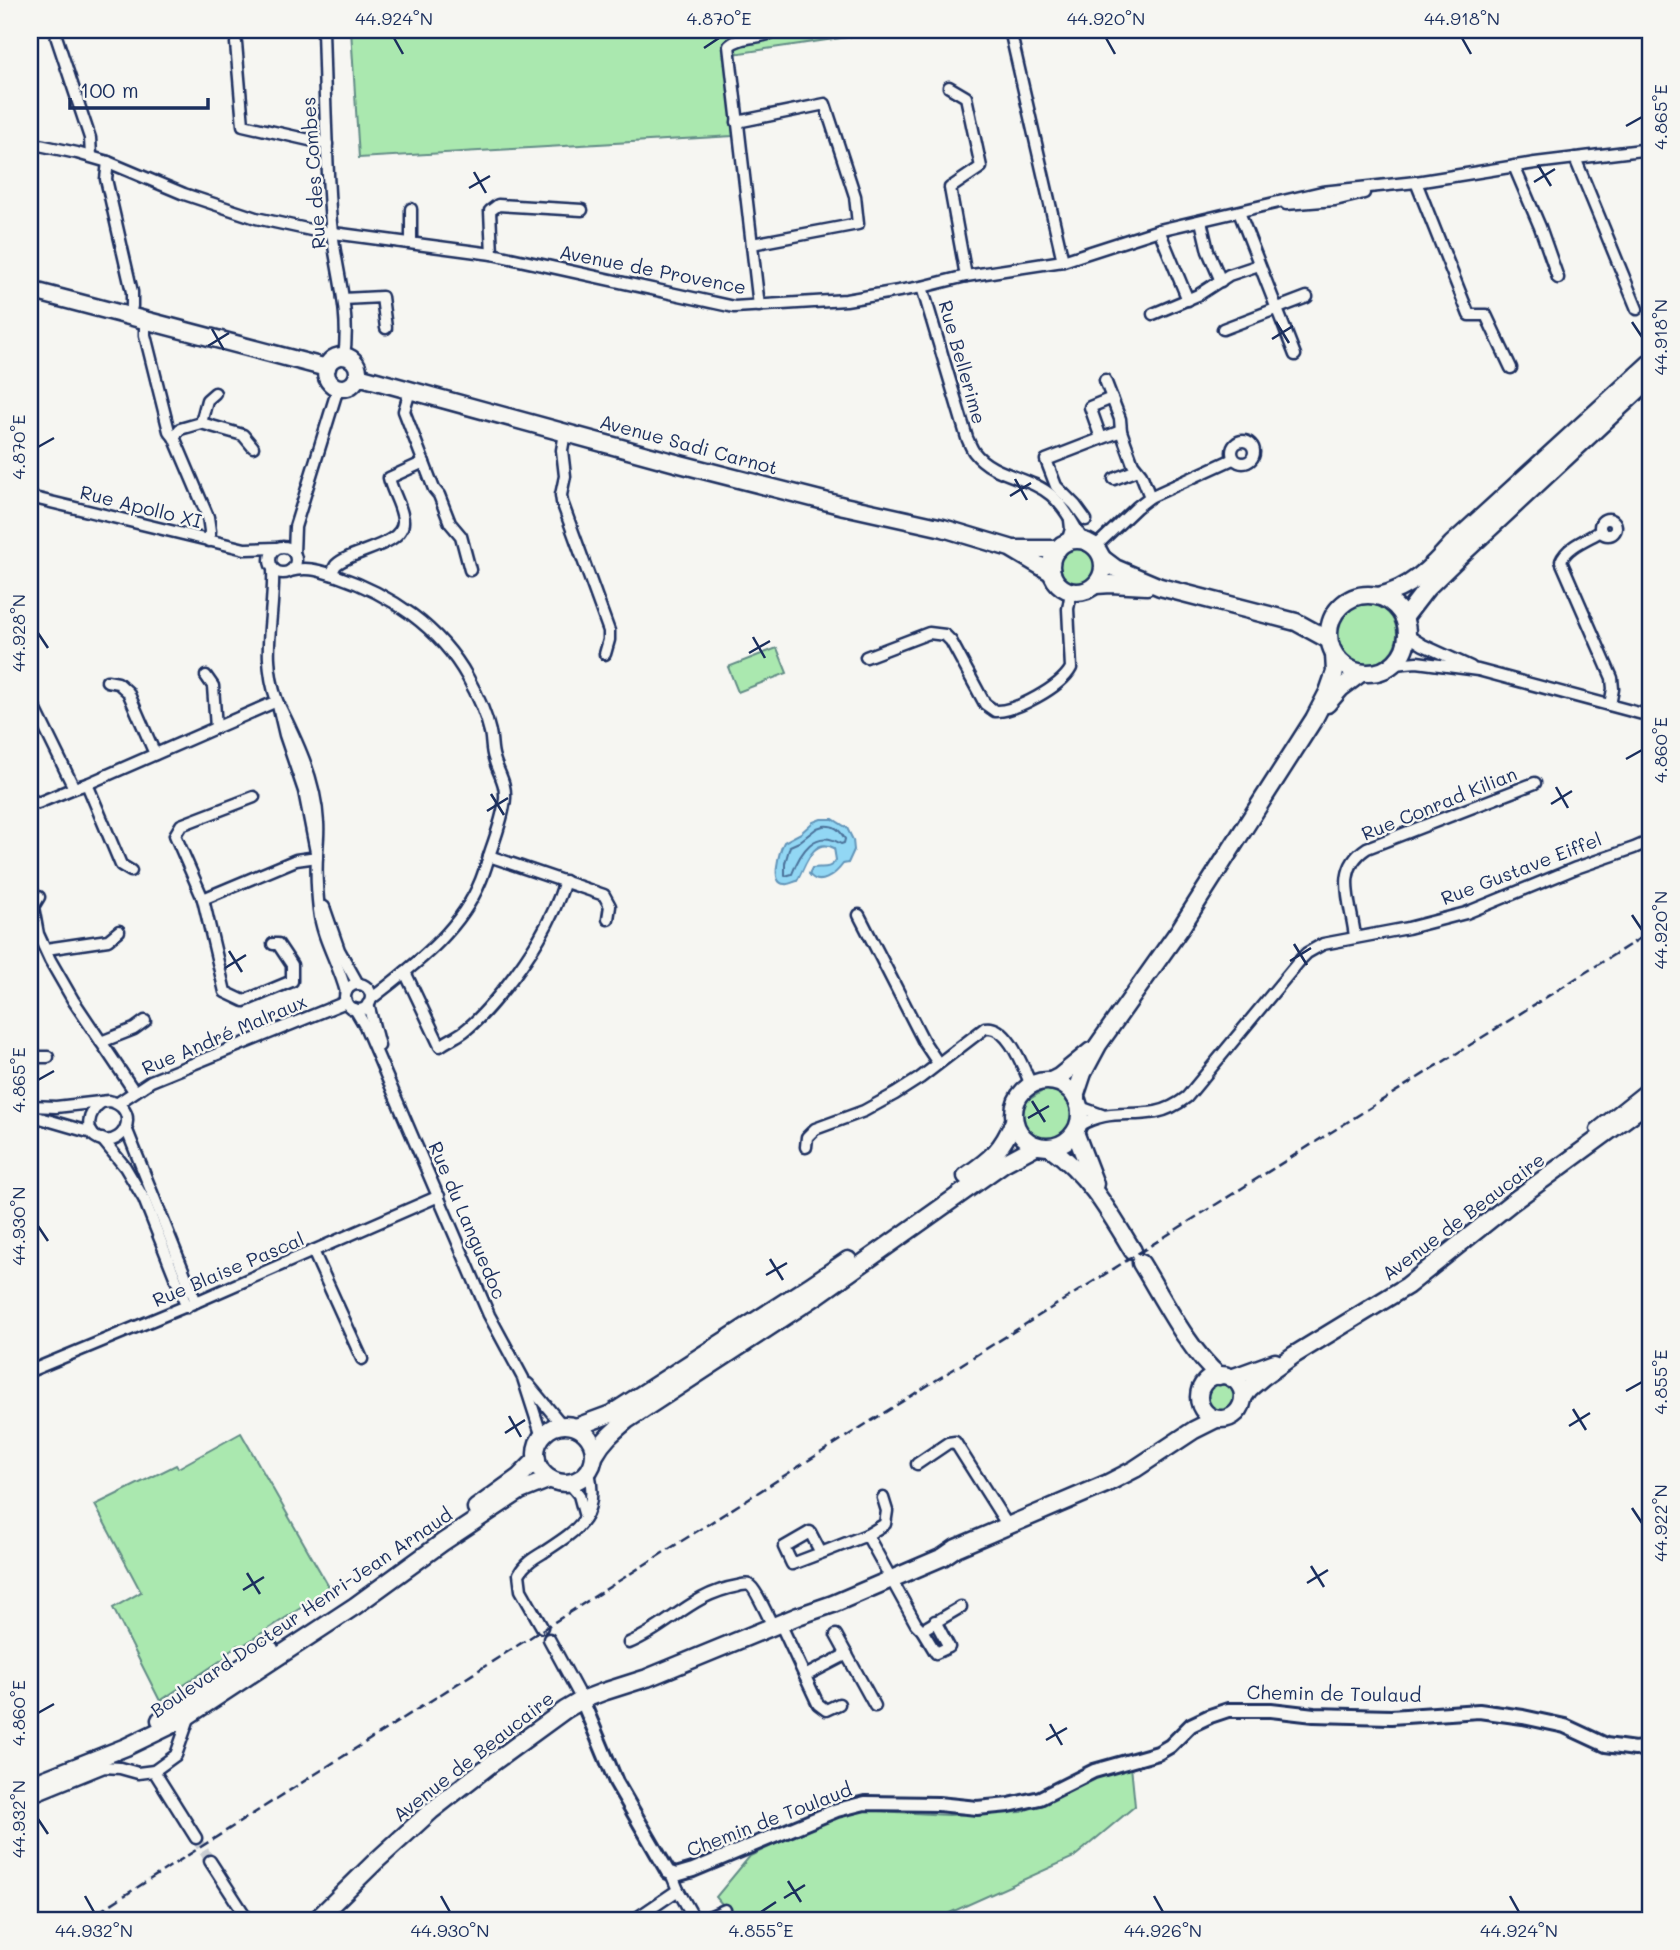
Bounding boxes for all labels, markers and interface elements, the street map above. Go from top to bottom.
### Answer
text: 44.924°N [355,6,433,30]
text: 4.870°E [686,6,752,30]
text: 44.920°N [1067,6,1145,30]
text: 44.918°N [1424,6,1500,30]
scale bar [70,66,208,110]
text: 100 m [80,76,139,103]
text: 4.865°E [1648,84,1672,150]
street label: Rue des Combes [295,96,331,250]
street label: Avenue de Provence [558,239,748,299]
street label: Rue Bellerime [933,297,993,427]
text: 44.918°N [1648,299,1672,375]
street label: Avenue Sadi Carnot [597,408,781,480]
text: 4.870°E [6,414,30,480]
street label: Rue Apollo XI [78,479,204,533]
text: 44.928°N [6,594,30,672]
text: 4.860°E [1648,717,1672,783]
street label: Rue Conrad Kilian [1358,760,1520,846]
street label: Rue Gustave Eiffel [1437,826,1605,910]
text: 44.920°N [1648,891,1672,969]
street label: Rue André Malraux [138,988,310,1080]
text: 4.865°E [6,1047,30,1113]
street label: Rue du Languedoc [423,1137,513,1303]
street label: Avenue de Beaucaire [1377,1147,1549,1285]
text: 44.930°N [6,1187,30,1265]
street label: Rue Blaise Pascal [148,1226,308,1312]
text: 4.855°E [1648,1349,1672,1415]
text: 44.922°N [1648,1484,1672,1562]
street label: Boulevard Docteur Henri-Jean Arnaud [145,1501,457,1723]
street label: Chemin de Toulaud [1246,1679,1422,1707]
text: 4.860°E [6,1680,30,1746]
street label: Avenue de Beaucaire [387,1685,559,1827]
street label: Chemin de Toulaud [683,1776,855,1862]
text: 44.932°N [6,1780,30,1858]
text: 44.932°N [55,1918,133,1942]
text: 44.930°N [411,1918,489,1942]
text: 4.855°E [728,1918,794,1942]
text: 44.926°N [1124,1918,1202,1942]
text: 44.924°N [1480,1918,1558,1942]

